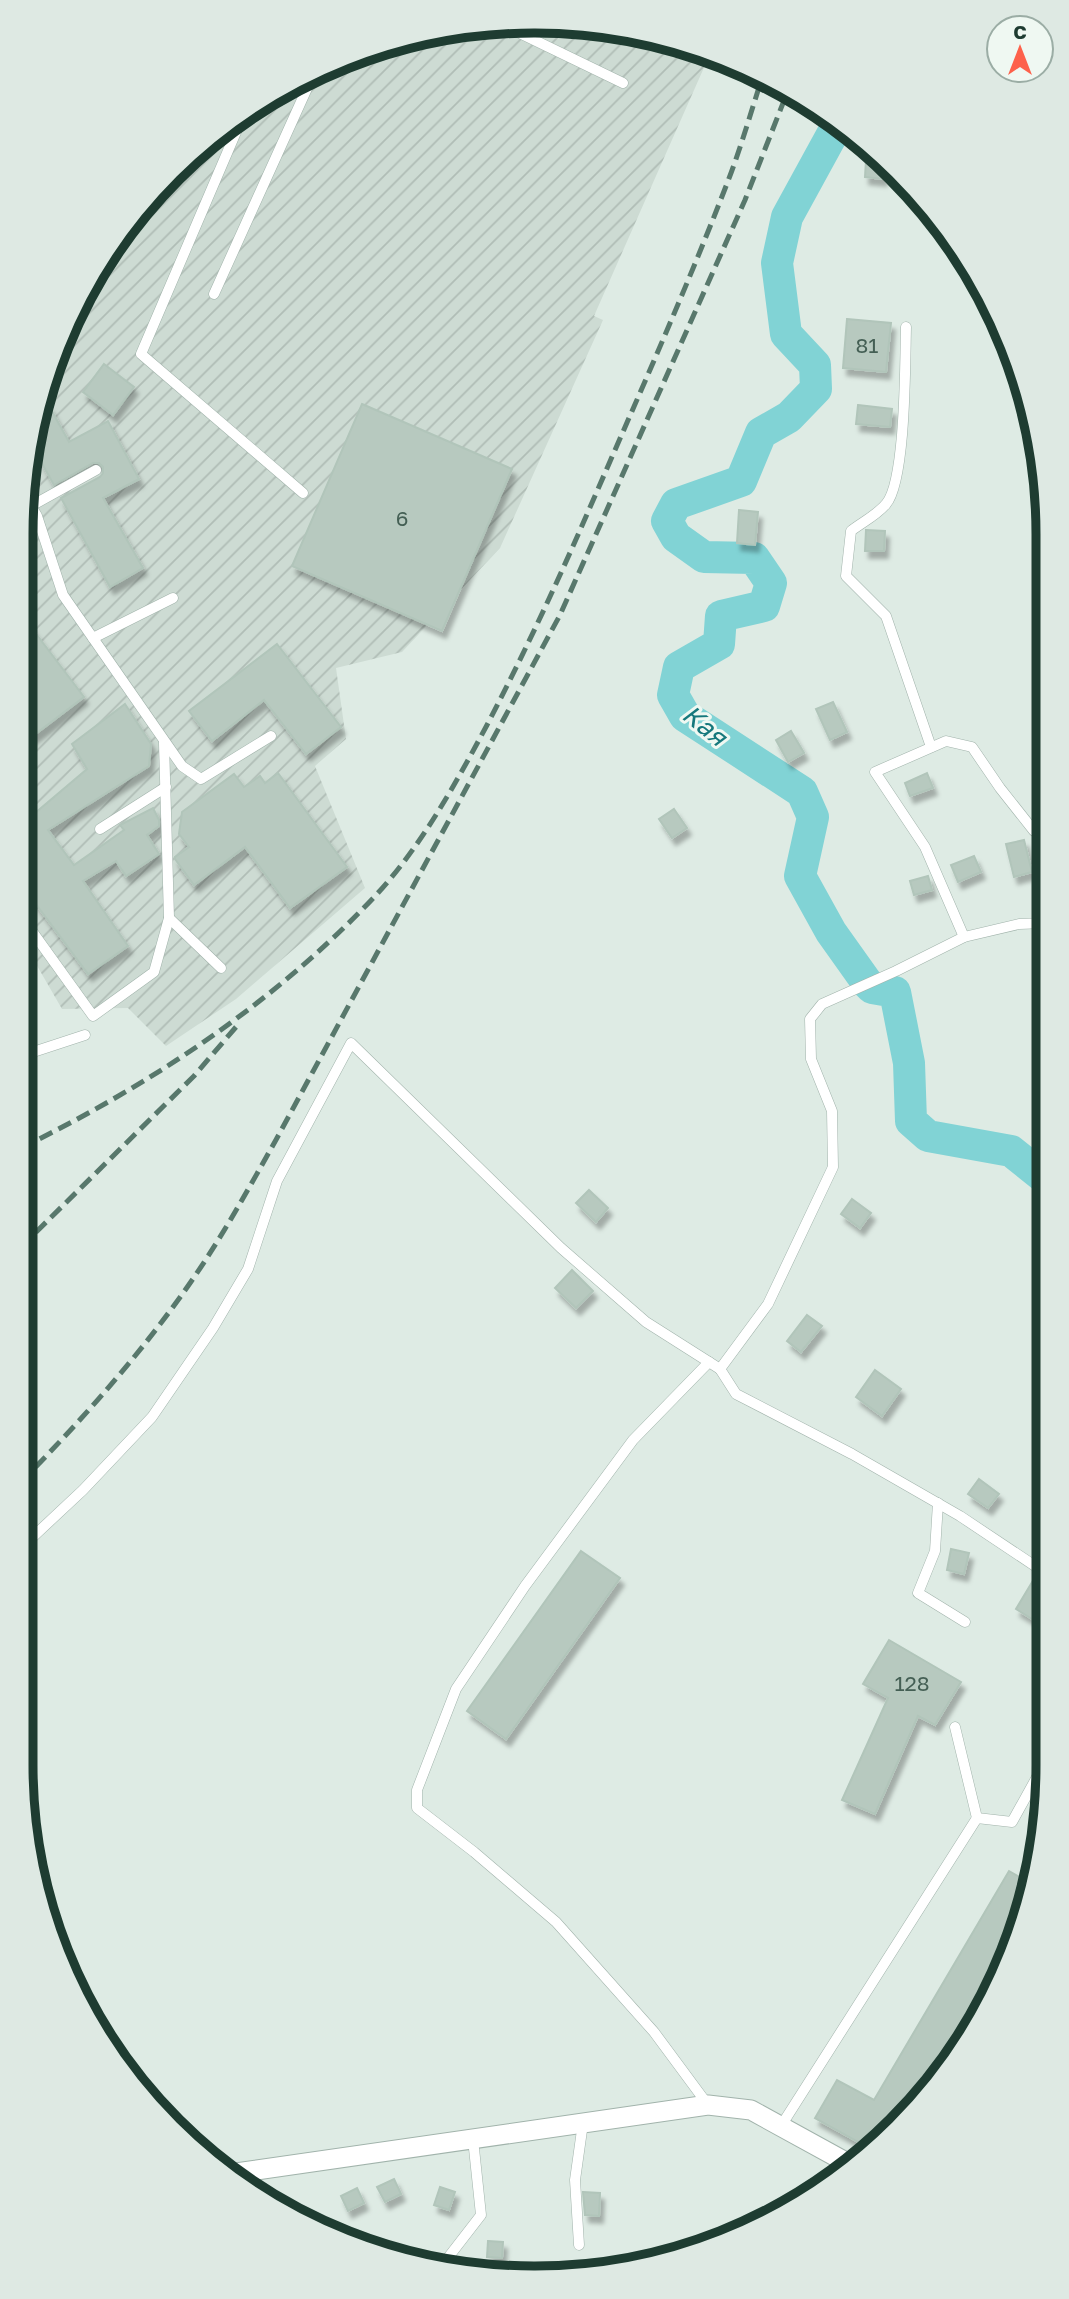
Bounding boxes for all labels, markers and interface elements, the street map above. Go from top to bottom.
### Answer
north arrow [985,14,1055,84]
text: С [1013,20,1027,43]
house number: 81 [856,332,879,358]
house number: 6 [396,505,408,531]
water label: Кая [677,698,735,753]
house number: 128 [894,1670,930,1696]

